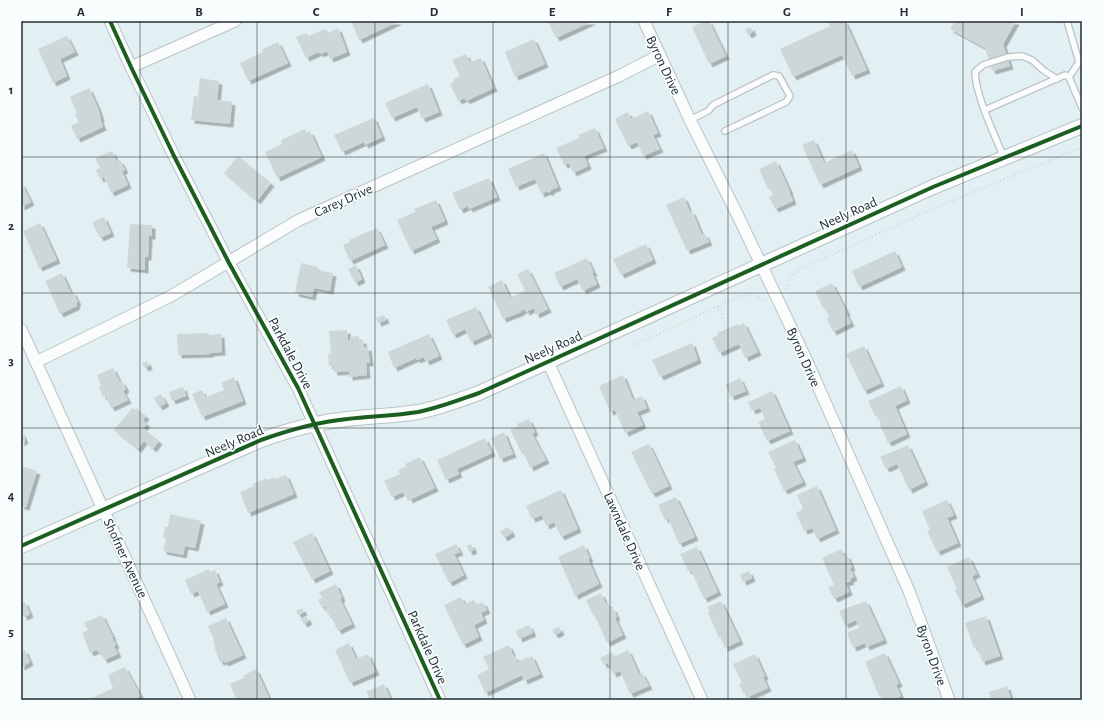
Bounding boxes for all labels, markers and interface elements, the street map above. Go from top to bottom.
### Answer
text: A [77,6,85,19]
text: B [195,6,203,19]
text: C [313,6,320,19]
text: D [430,6,439,19]
text: E [549,6,556,19]
text: F [666,6,673,19]
text: G [783,6,791,19]
text: H [899,6,909,19]
text: I [1020,6,1024,19]
street label: Byron Drive [643,34,683,97]
text: 1 [9,84,13,97]
street label: Carey Drive [312,182,375,220]
street label: Neely Road [817,195,879,233]
text: 2 [8,220,14,233]
street label: Parkdale Drive [265,315,315,392]
street label: Byron Drive [784,326,822,389]
street label: Neely Road [522,329,584,367]
text: 3 [8,355,14,368]
street label: Neely Road [203,423,266,460]
text: 4 [8,490,15,503]
street label: Lawndale Drive [601,490,648,573]
street label: Shofner Avenue [101,517,150,600]
street label: Parkdale Drive [405,608,450,686]
street label: Byron Drive [914,623,948,688]
text: 5 [8,626,14,639]

